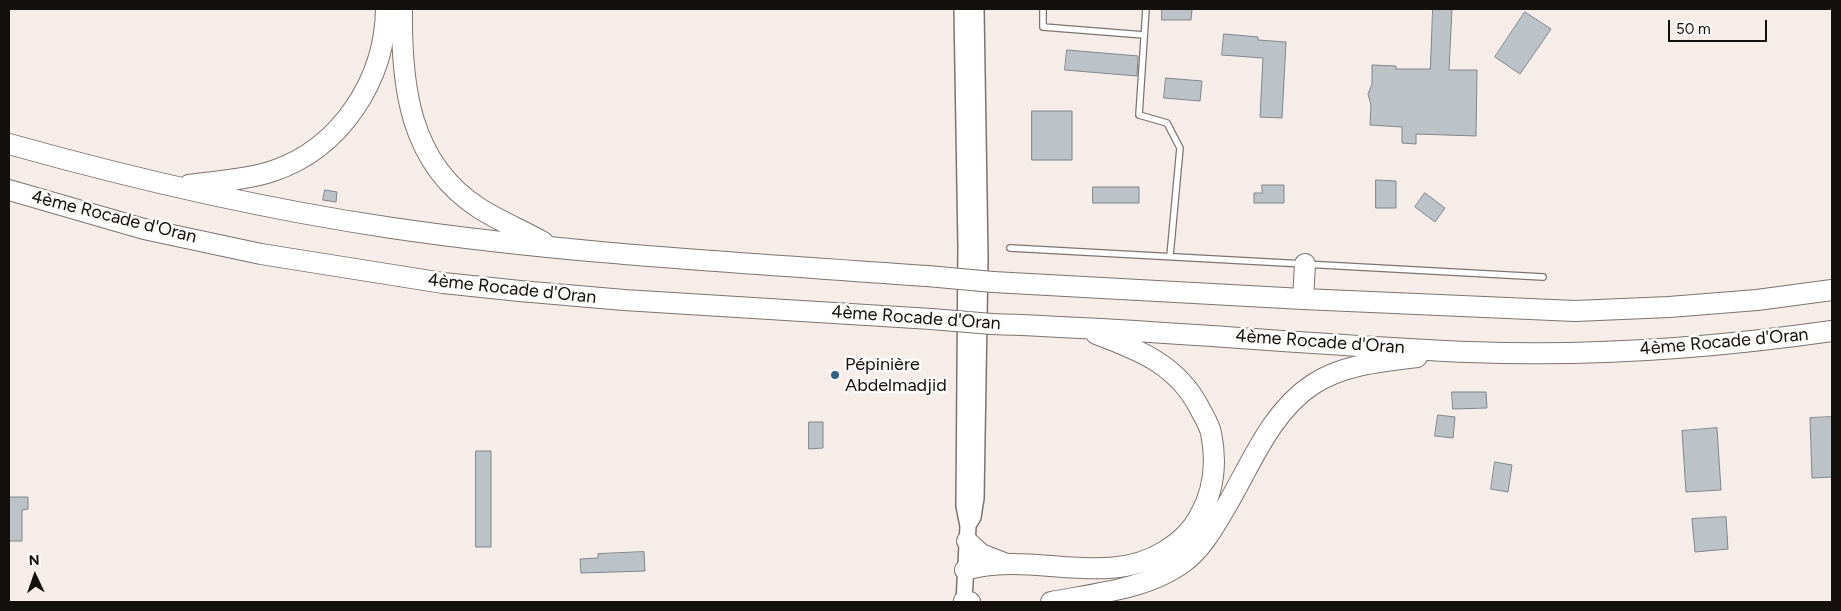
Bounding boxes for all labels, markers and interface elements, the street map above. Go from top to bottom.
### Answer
scale bar [1671,10,1770,42]
text: 50 m [1676,20,1711,38]
street label: 4ème Rocade d'Oran [29,186,199,248]
street label: 4ème Rocade d'Oran [427,269,597,309]
street label: 4ème Rocade d'Oran [831,301,1001,335]
street label: 4ème Rocade d'Oran [1639,324,1809,360]
street label: 4ème Rocade d'Oran [1235,325,1405,359]
place label: Pépinière Abdelmadjid [845,354,947,396]
marker: Pépinière Abdelmadjid [829,369,841,381]
north arrow [10,551,60,601]
text: N [28,552,40,569]

